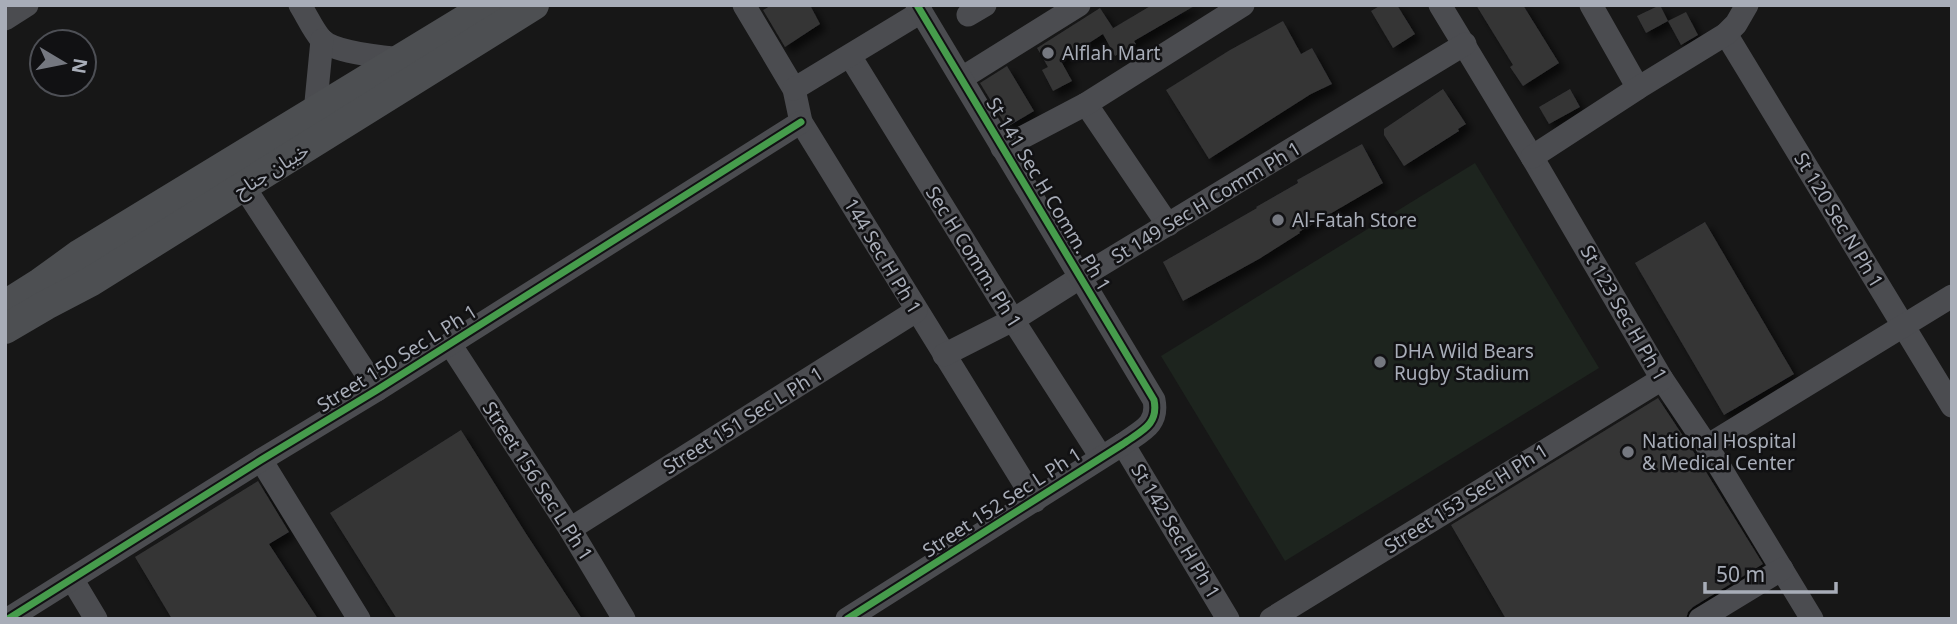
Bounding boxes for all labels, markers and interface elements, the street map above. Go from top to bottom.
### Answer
north arrow [28,28,98,98]
place label: Alflah Mart [1062,40,1161,66]
marker: Alflah Mart [1040,45,1056,61]
text: N [66,56,94,76]
street label: St 141 Sec H Comm. Ph 1 [981,92,1117,296]
street label: St 149 Sec H Comm Ph 1 [1106,135,1306,269]
street label: خیبان جناح [229,137,314,204]
street label: St 120 Sec N Ph 1 [1788,148,1890,292]
street label: Sec H Comm. Ph 1 [920,181,1028,333]
street label: 144 Sec H Ph 1 [838,193,928,319]
place label: Al-Fatah Store [1292,207,1417,233]
marker: Al-Fatah Store [1270,212,1286,228]
street label: St 123 Sec H Ph 1 [1574,240,1674,386]
street label: Street 150 Sec L Ph 1 [312,298,482,418]
place label: DHA Wild Bears Rugby Stadium [1394,338,1534,386]
marker: DHA Wild Bears Rugby Stadium [1372,354,1388,370]
street label: Street 151 Sec L Ph 1 [658,360,828,480]
street label: Street 156 Sec L Ph 1 [477,396,599,566]
place label: National Hospital & Medical Center [1642,428,1796,476]
street label: Street 153 Sec H Ph 1 [1379,437,1553,559]
street label: Street 152 Sec L Ph 1 [917,441,1087,563]
marker: National Hospital & Medical Center [1620,444,1636,460]
street label: St 142 Sec H Ph 1 [1125,459,1227,603]
scale bar [1705,550,1836,594]
text: 50 m [1716,560,1765,588]

